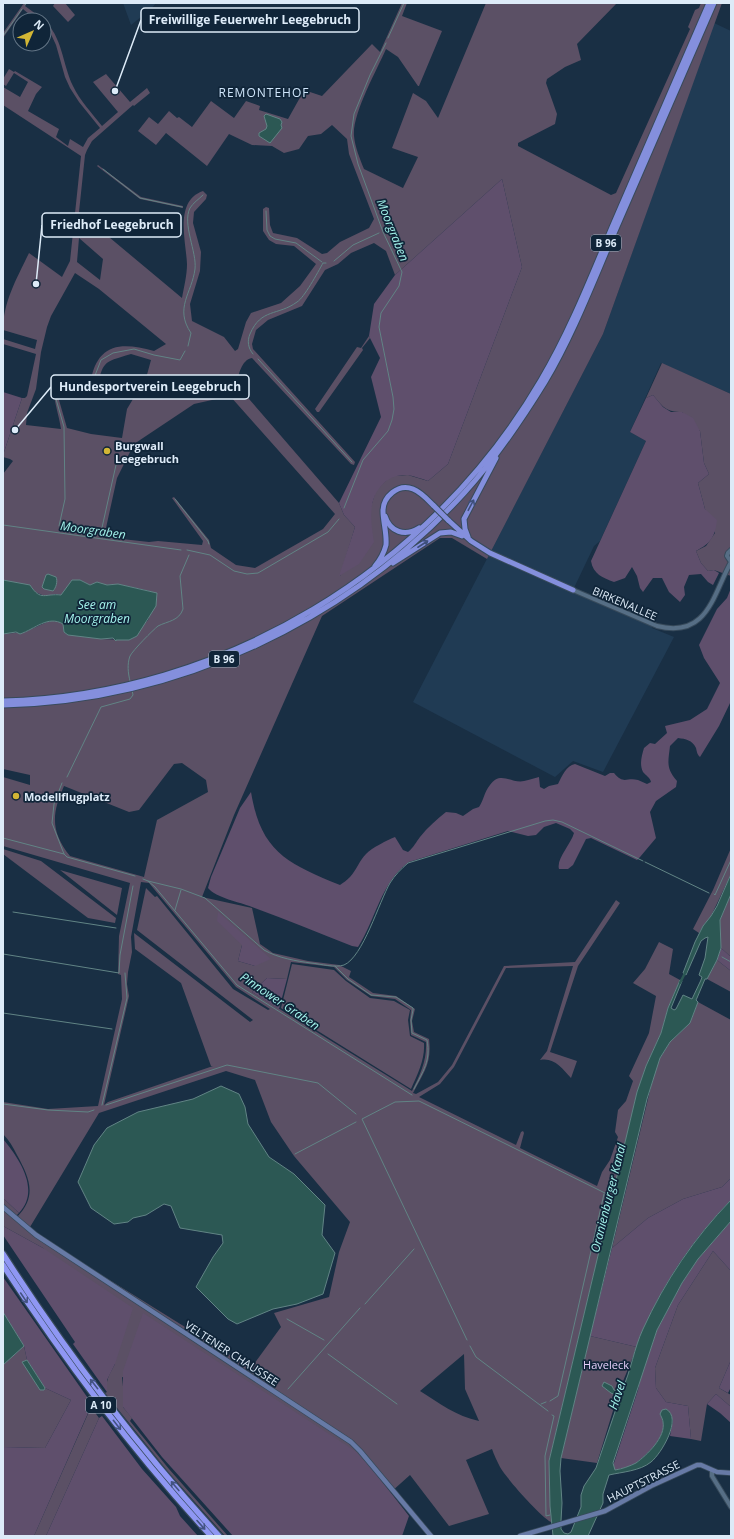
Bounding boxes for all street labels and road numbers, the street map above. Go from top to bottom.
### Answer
road number: B 96 [591,235,621,251]
street label: BIRKENALLEE [590,583,660,623]
road number: B 96 [209,651,239,667]
street label: VELTENER CHAUSSEE [182,1317,282,1389]
road number: A 10 [86,1397,116,1413]
street label: HAUPTSTRASSE [604,1456,682,1506]

